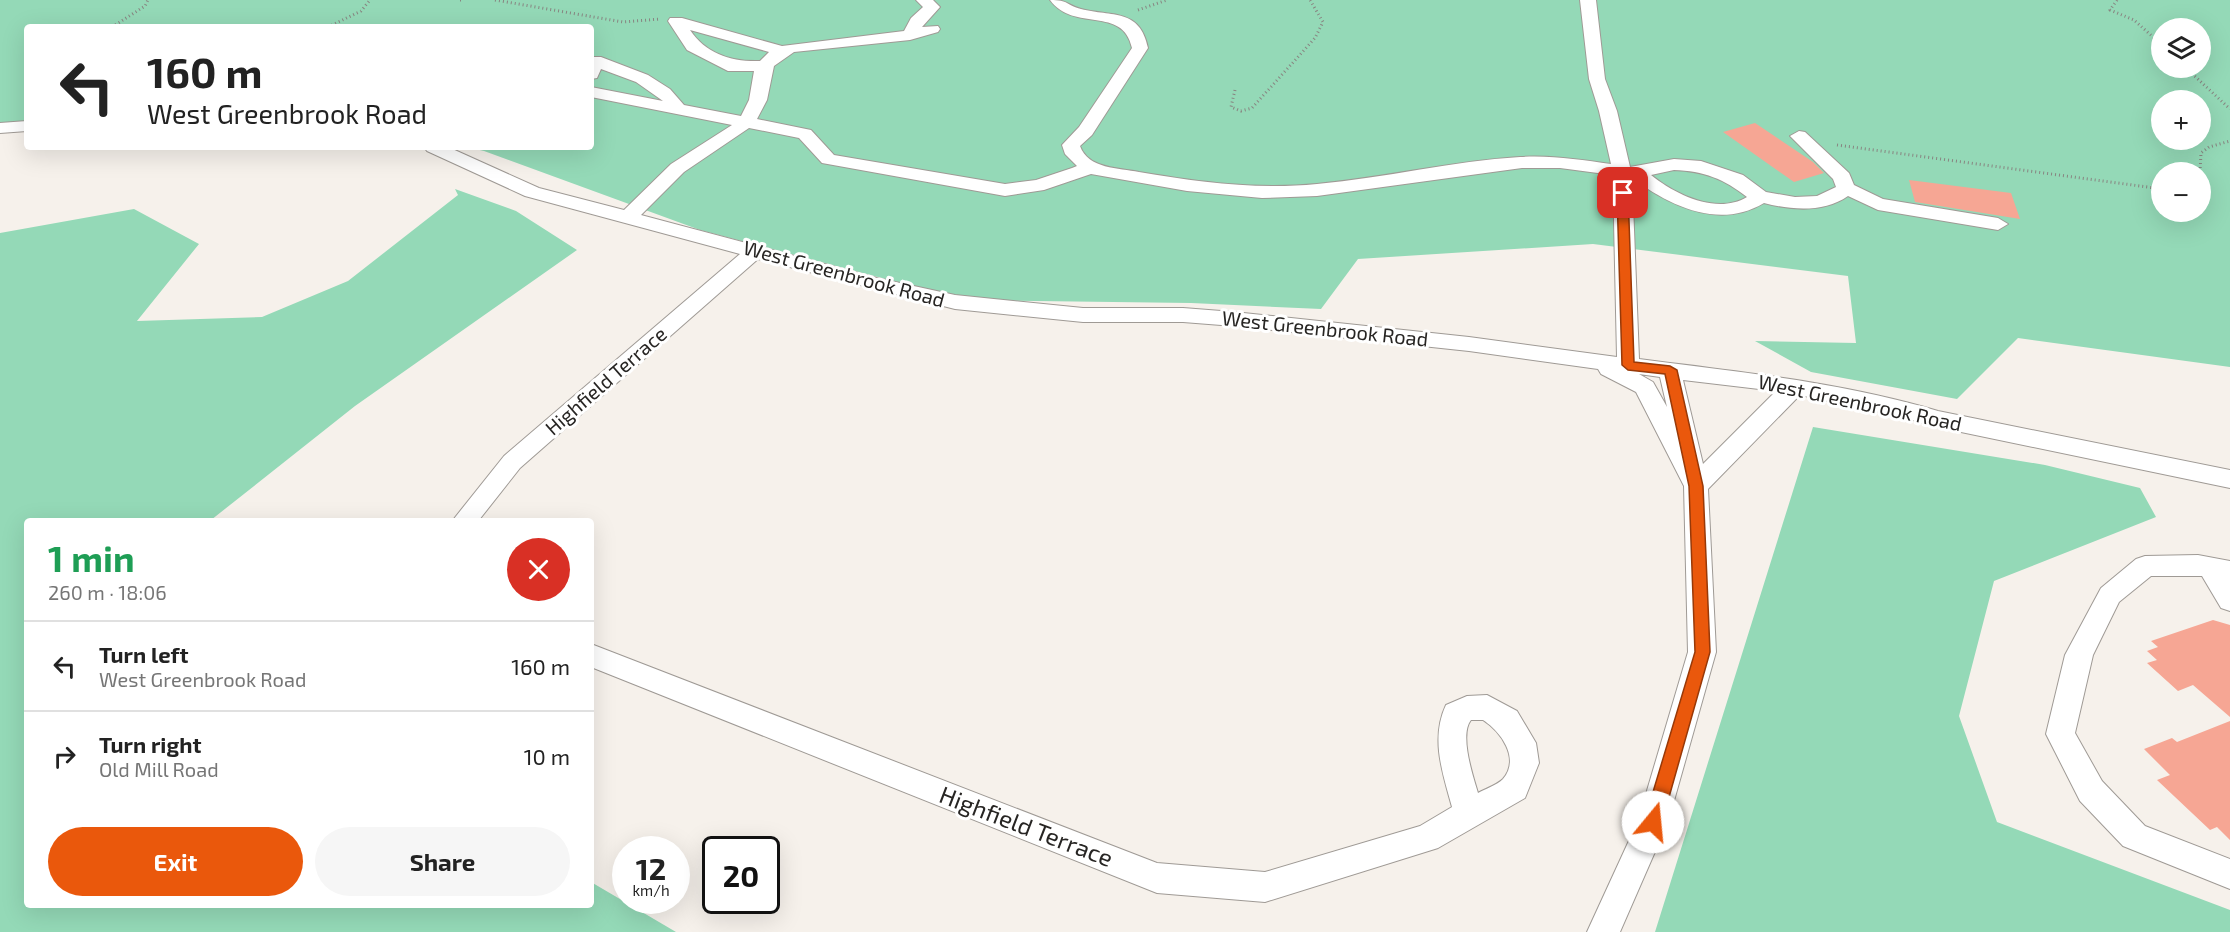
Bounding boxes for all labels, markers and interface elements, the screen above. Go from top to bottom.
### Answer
map controls [2151,18,2211,222]
button: layers [2151,18,2211,78]
text: 160 m [147,46,263,96]
icon: left [48,48,126,126]
button: + [2151,90,2211,150]
text: West Greenbrook Road [147,97,427,129]
button: − [2151,162,2211,222]
pin [1597,167,1648,218]
icon: arrive [1606,176,1639,209]
street label: West Greenbrook Road [741,235,948,311]
street label: West Greenbrook Road [1221,305,1429,351]
street label: Highfield Terrace [540,321,671,439]
street label: West Greenbrook Road [1756,369,1964,435]
text: 1 min [48,536,135,579]
button: close [507,538,570,601]
text: 260 m · 18:06 [48,580,167,604]
text: Turn left [99,641,188,667]
icon: left [48,650,81,683]
text: 160 m [511,653,570,679]
text: West Greenbrook Road [99,667,306,691]
text: Turn right [99,731,201,757]
icon: right [48,740,81,773]
text: 10 m [524,743,570,769]
text: Old Mill Road [99,757,219,781]
street label: Highfield Terrace [936,779,1117,872]
position arrow [1621,790,1685,854]
button: Exit [48,827,303,896]
button: Share [315,827,570,896]
speed limit sign: 20 [702,836,780,914]
text: 12 [636,850,666,886]
text: km/h [632,881,670,899]

